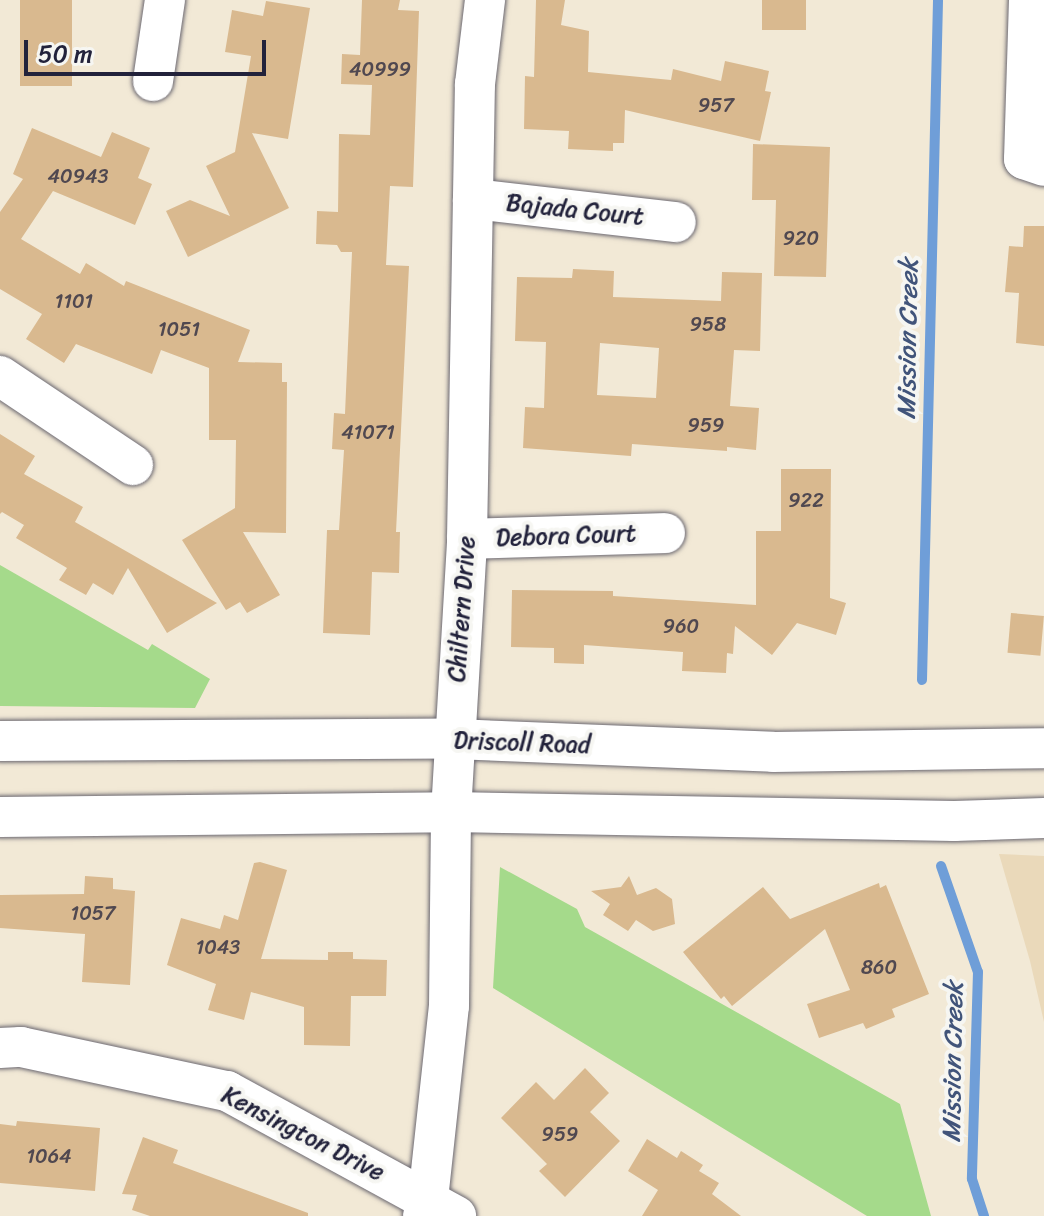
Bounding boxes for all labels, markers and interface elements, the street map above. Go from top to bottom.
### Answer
scale bar [28,24,270,74]
text: 50 m [38,33,93,75]
house number: 40999 [349,57,411,81]
house number: 957 [698,93,734,117]
house number: 40943 [48,164,108,188]
street label: Bajada Court [505,188,645,232]
house number: 920 [783,226,819,250]
water label: Mission Creek [891,258,925,420]
house number: 1101 [55,289,93,313]
house number: 958 [690,312,726,336]
house number: 1051 [158,317,200,341]
house number: 959 [688,413,724,437]
house number: 41071 [341,420,395,444]
house number: 922 [788,488,824,512]
street label: Debora Court [495,519,637,553]
street label: Chiltern Drive [443,535,481,683]
house number: 960 [663,614,699,638]
street label: Driscoll Road [453,726,591,760]
house number: 1057 [71,901,115,925]
house number: 1043 [196,935,240,959]
house number: 860 [861,955,897,979]
water label: Mission Creek [936,981,970,1143]
street label: Kensington Drive [217,1081,389,1187]
house number: 959 [542,1122,578,1146]
house number: 1064 [26,1144,72,1168]

